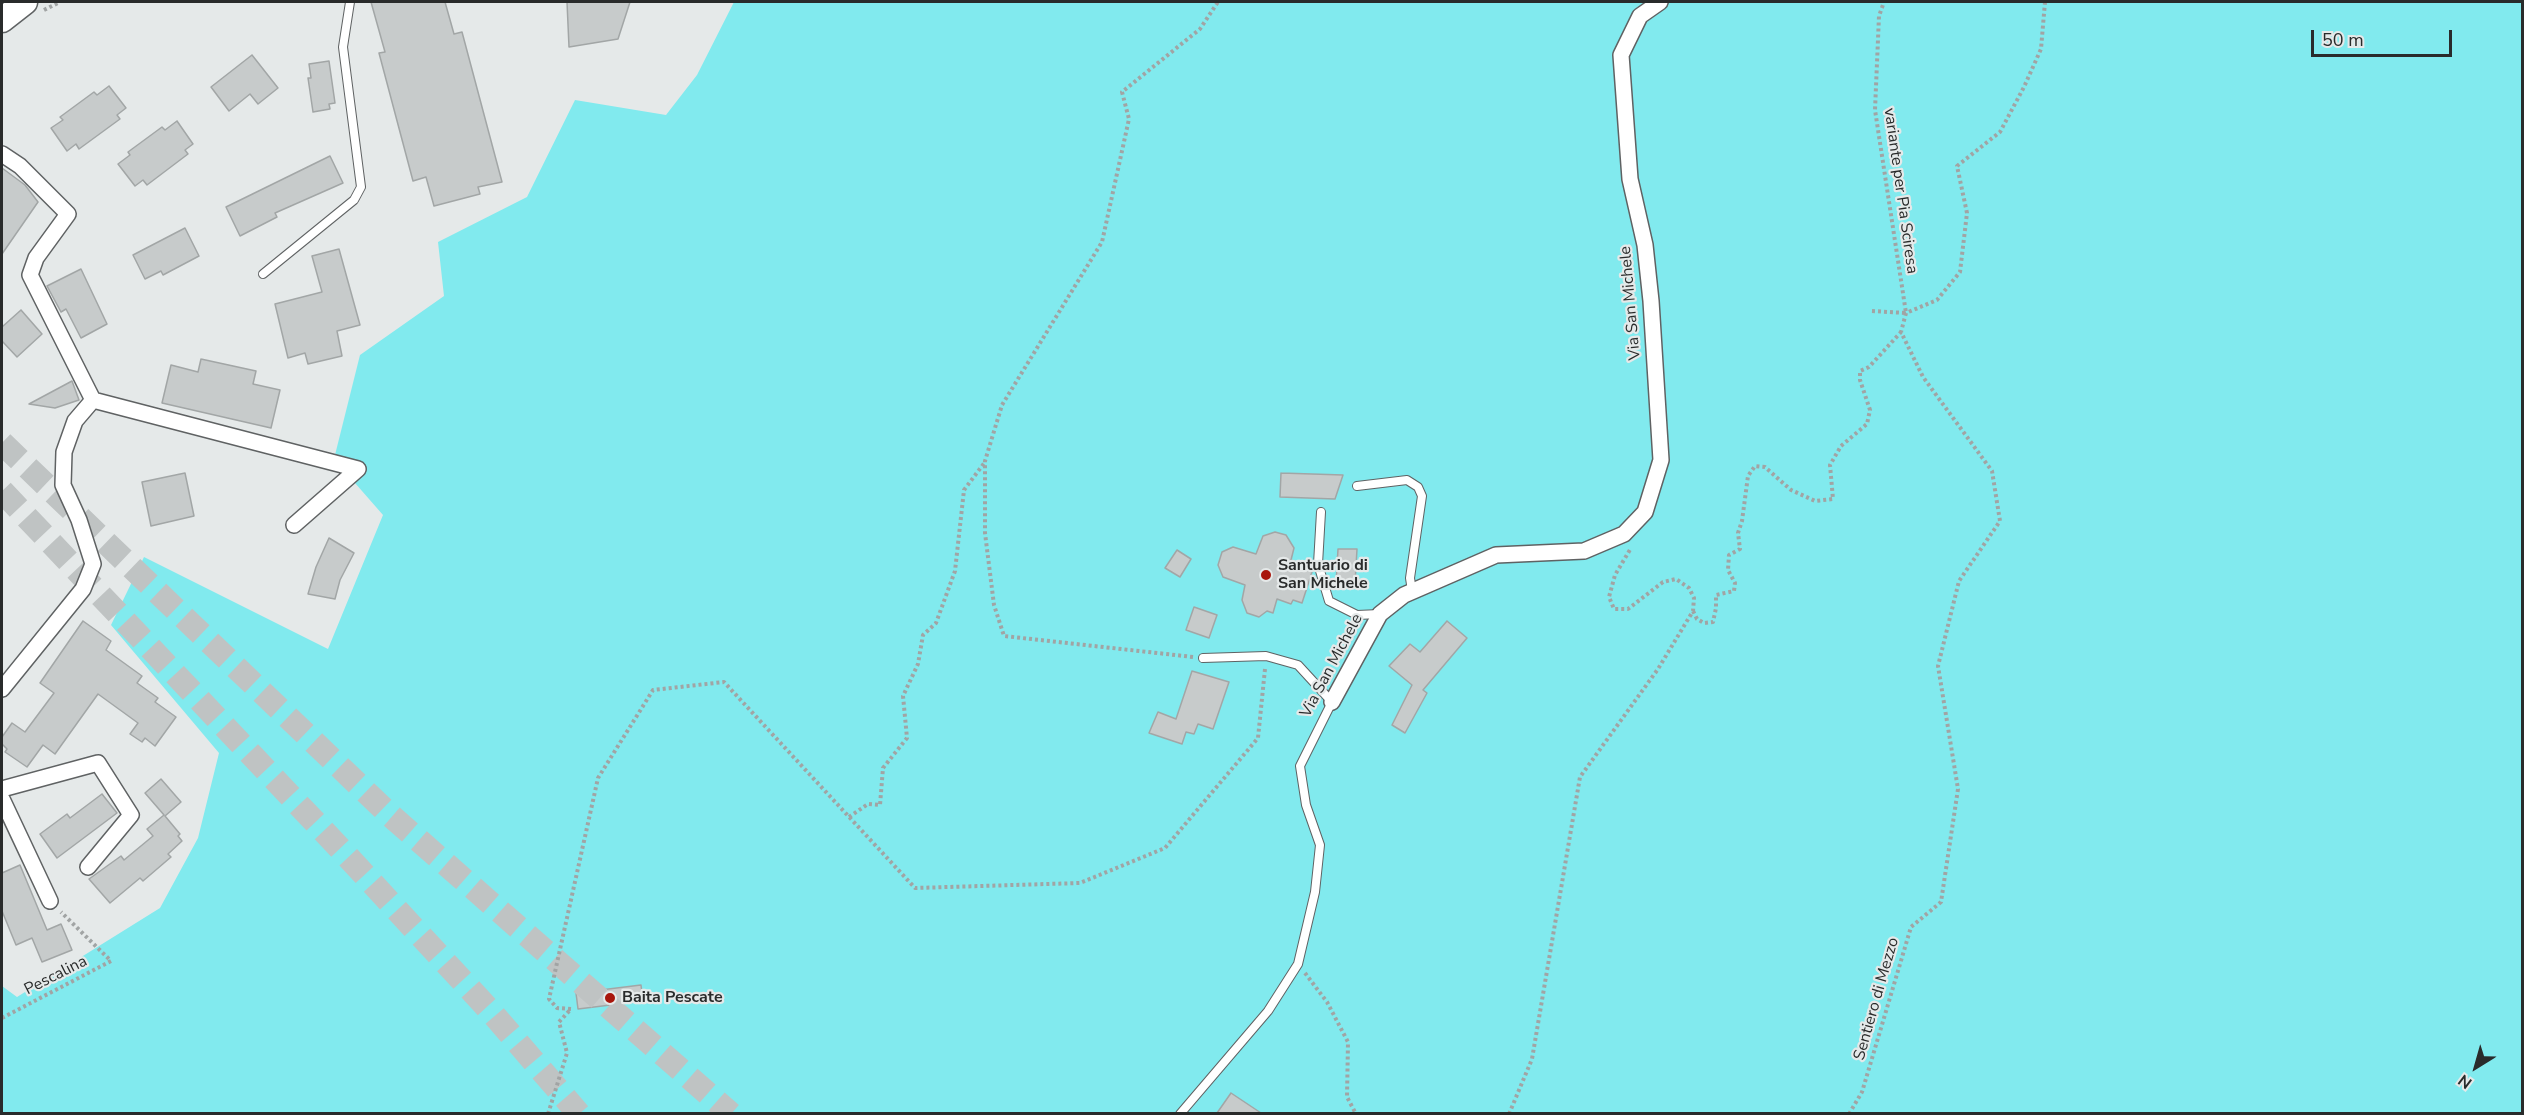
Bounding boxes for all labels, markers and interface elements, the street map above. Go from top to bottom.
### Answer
scale bar [2314,18,2455,56]
text: 50 m [2322,28,2364,52]
street label: variante per Pia Sciresa [1879,107,1921,275]
street label: Via San Michele [1616,245,1646,361]
place label: Santuario di San Michele [1278,556,1368,594]
marker: Santuario di San Michele [1259,568,1273,582]
street label: Via San Michele [1297,611,1367,721]
street label: Sentiero di Mezzo [1850,935,1904,1063]
street label: Pescalina [21,952,91,1000]
place label: Baita Pescate [622,988,723,1008]
marker: Baita Pescate [603,991,617,1005]
north arrow [2446,1037,2506,1097]
text: N [2454,1069,2477,1094]

